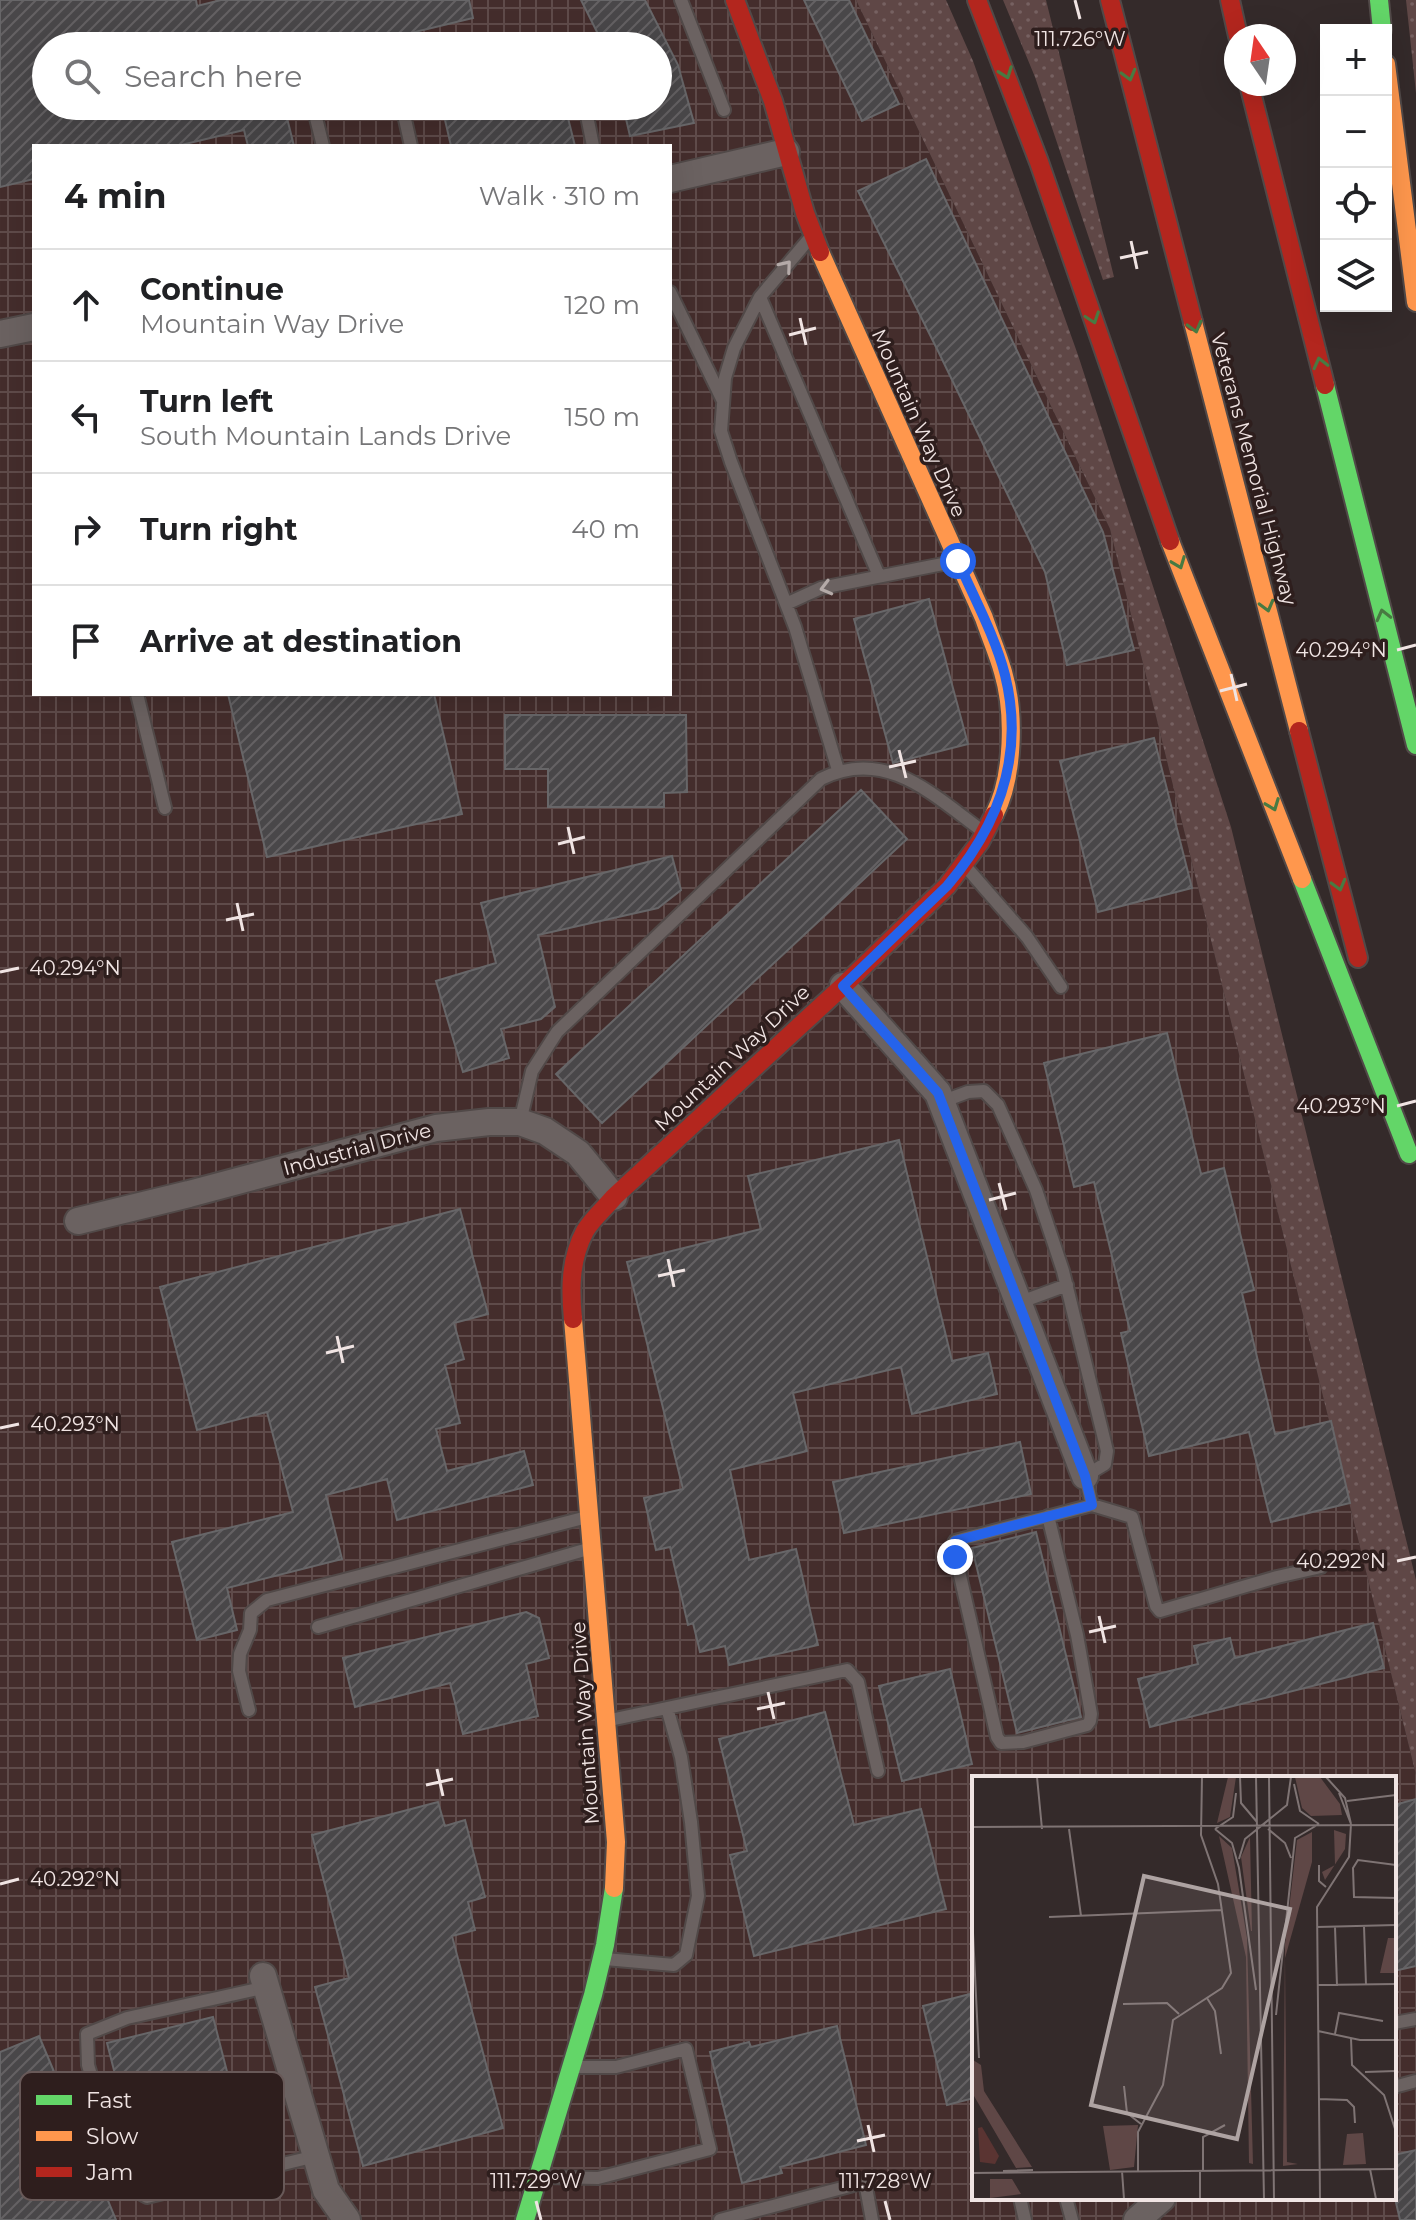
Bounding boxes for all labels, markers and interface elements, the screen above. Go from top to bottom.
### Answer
north arrow [1224,24,1296,96]
map controls [1320,24,1392,312]
button: + [1320,24,1392,96]
text: 111.726°W [1034,27,1126,51]
search box [32,32,672,120]
icon: search [60,54,104,98]
text: Search here [124,58,302,95]
one-way arrow [996,65,1013,79]
one-way arrow [1120,68,1137,82]
button: − [1320,96,1392,168]
button: locate [1320,168,1392,240]
text: 4 min [64,175,166,217]
text: Walk · 310 m [479,180,640,212]
button: layers [1320,240,1392,312]
one-way arrow [776,260,791,275]
text: Continue [140,271,284,308]
icon: ahead [64,283,108,327]
text: 120 m [564,289,640,321]
text: Mountain Way Drive [140,308,404,340]
one-way arrow [1083,310,1099,324]
one-way arrow [1185,320,1202,334]
street label: Mountain Way Drive [867,325,971,521]
street label: Veterans Memorial Highway [1206,330,1302,608]
one-way arrow [1312,356,1329,370]
text: Turn left [140,383,273,420]
icon: left [64,395,108,439]
text: 150 m [564,401,640,433]
text: South Mountain Lands Drive [140,420,511,452]
icon: right [64,507,108,551]
text: Turn right [140,511,297,548]
text: 40 m [571,513,640,545]
route start [940,543,976,579]
one-way arrow [1169,555,1186,569]
one-way arrow [820,578,834,595]
one-way arrow [1257,598,1274,612]
one-way arrow [1376,608,1393,622]
icon: arrive [64,619,108,663]
text: Arrive at destination [140,623,462,660]
text: 40.294°N [1295,638,1387,662]
one-way arrow [1263,797,1280,811]
one-way arrow [1330,877,1347,891]
text: 40.294°N [29,956,121,980]
street label: Mountain Way Drive [649,980,815,1136]
text: 40.293°N [1296,1094,1386,1118]
street label: Industrial Drive [280,1118,434,1180]
text: 40.293°N [30,1412,120,1436]
route end [937,1539,973,1575]
text: 40.292°N [1296,1549,1386,1573]
street label: Mountain Way Drive [566,1621,604,1825]
inset map [972,1776,1396,2200]
text: 40.292°N [30,1867,120,1891]
legend [20,2072,284,2200]
text: Fast [86,2087,132,2114]
text: Slow [86,2123,139,2150]
text: Jam [85,2159,133,2186]
text: 111.729°W [490,2169,582,2193]
text: 111.728°W [839,2169,931,2193]

